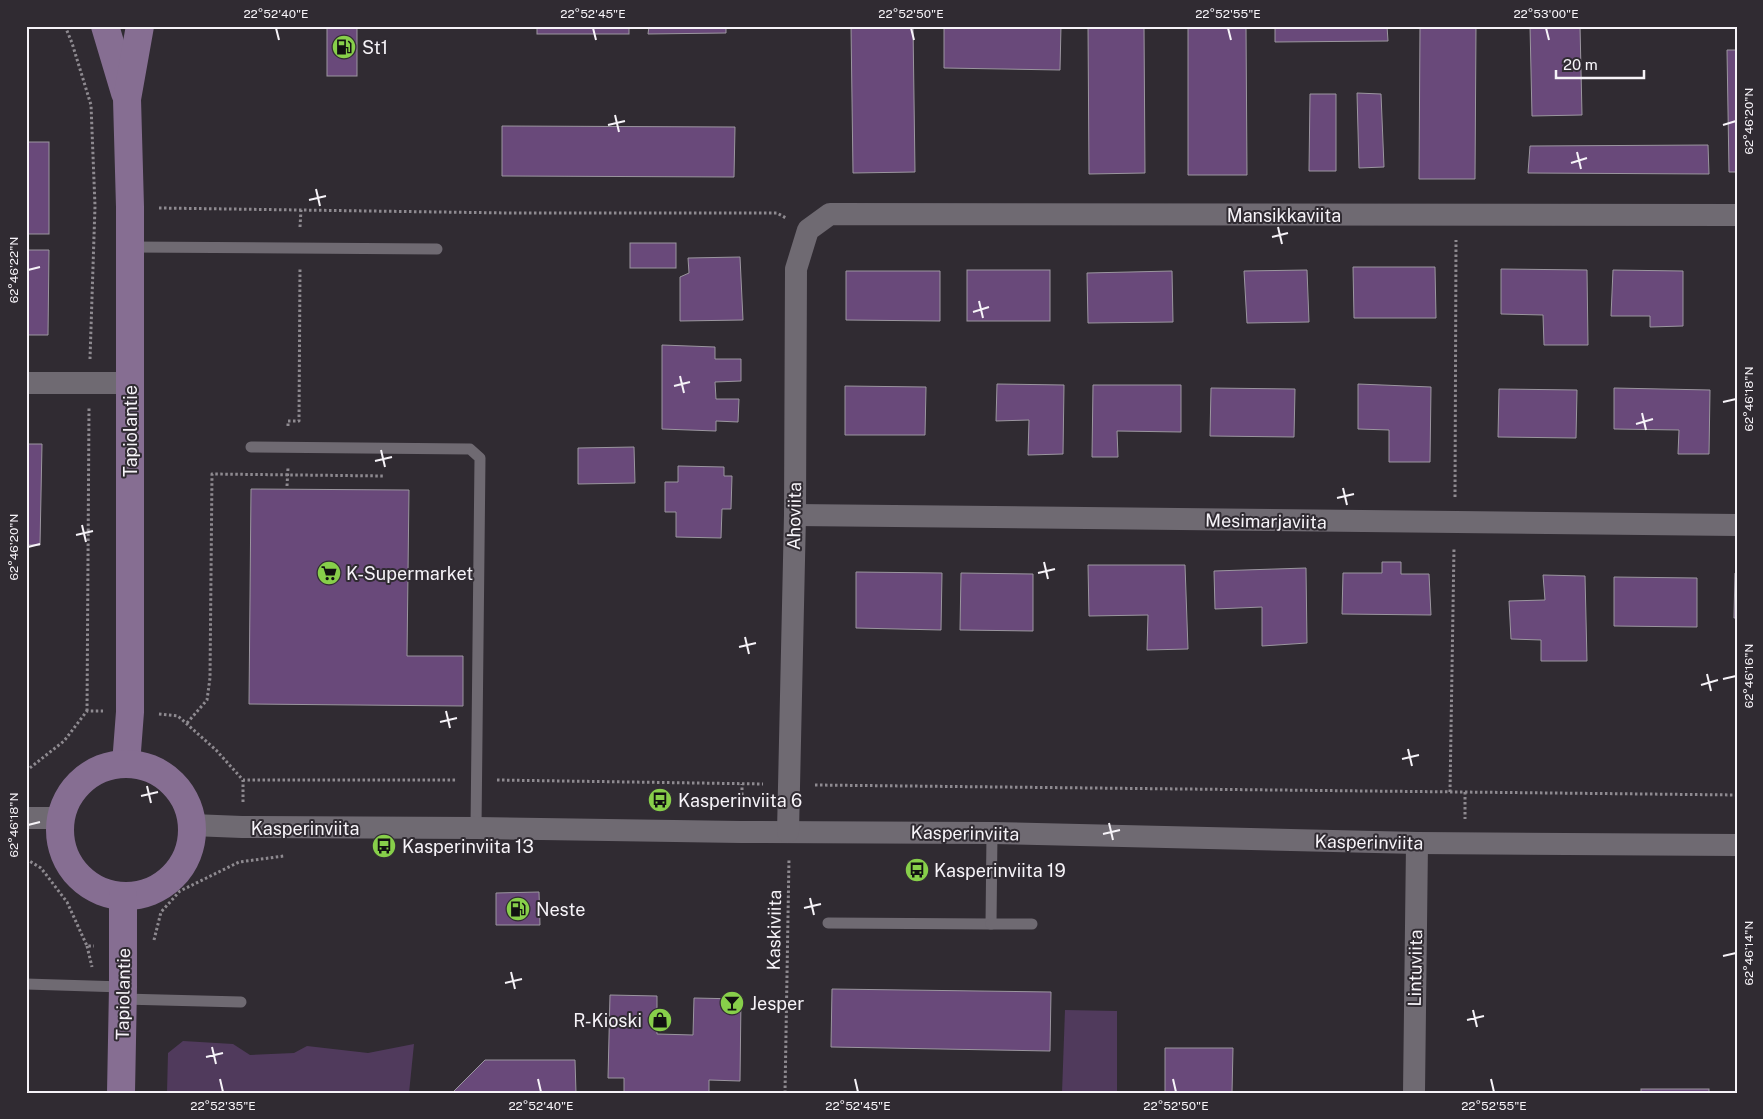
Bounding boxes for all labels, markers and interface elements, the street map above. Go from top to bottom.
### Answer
text: 22°52'40"E [243,7,309,21]
text: 22°52'45"E [560,7,626,21]
text: 22°52'50"E [878,7,944,21]
text: 22°52'55"E [1195,7,1261,21]
text: 22°53'00"E [1513,7,1579,21]
fuel station icon: St1 [331,34,357,60]
place label: St1 [362,37,388,58]
scale bar [1556,48,1643,80]
text: 20 m [1563,56,1598,73]
text: 62°46'20"N [1742,88,1756,154]
street label: Mansikkaviita [1227,205,1341,226]
text: 62°46'22"N [7,237,21,303]
text: 62°46'18"N [1742,367,1756,431]
street label: Tapiolantie [120,385,141,477]
street label: Ahoviita [783,482,805,550]
street label: Mesimarjaviita [1205,509,1327,533]
text: 62°46'20"N [7,514,21,580]
supermarket icon: K-Supermarket [316,560,342,586]
place label: K-Supermarket [346,563,473,584]
text: 62°46'16"N [1742,644,1756,708]
bus stop icon: Kasperinviita 6 [647,787,673,813]
place label: Kasperinviita 6 [678,790,802,811]
text: 62°46'18"N [7,793,21,857]
street label: Kasperinviita [251,818,359,839]
street label: Kasperinviita [910,822,1020,844]
street label: Kasperinviita [1314,831,1424,853]
bus stop icon: Kasperinviita 13 [371,833,397,859]
place label: Kasperinviita 13 [402,836,534,857]
bus stop icon: Kasperinviita 19 [904,857,930,883]
place label: Kasperinviita 19 [934,860,1066,881]
street label: Kaskiviita [763,889,785,971]
fuel station icon: Neste [505,896,531,922]
place label: Neste [536,899,585,920]
text: 62°46'14"N [1742,921,1756,985]
street label: Lintuviita [1404,929,1426,1007]
street label: Tapiolantie [112,948,134,1040]
bar icon: Jesper [719,990,745,1016]
place label: Jesper [750,993,804,1014]
shop icon: R-Kioski [647,1007,673,1033]
place label: R-Kioski [573,1010,642,1031]
text: 22°52'35"E [190,1099,256,1113]
text: 22°52'40"E [508,1099,574,1113]
text: 22°52'45"E [825,1099,891,1113]
text: 22°52'50"E [1143,1099,1209,1113]
text: 22°52'55"E [1461,1099,1527,1113]

